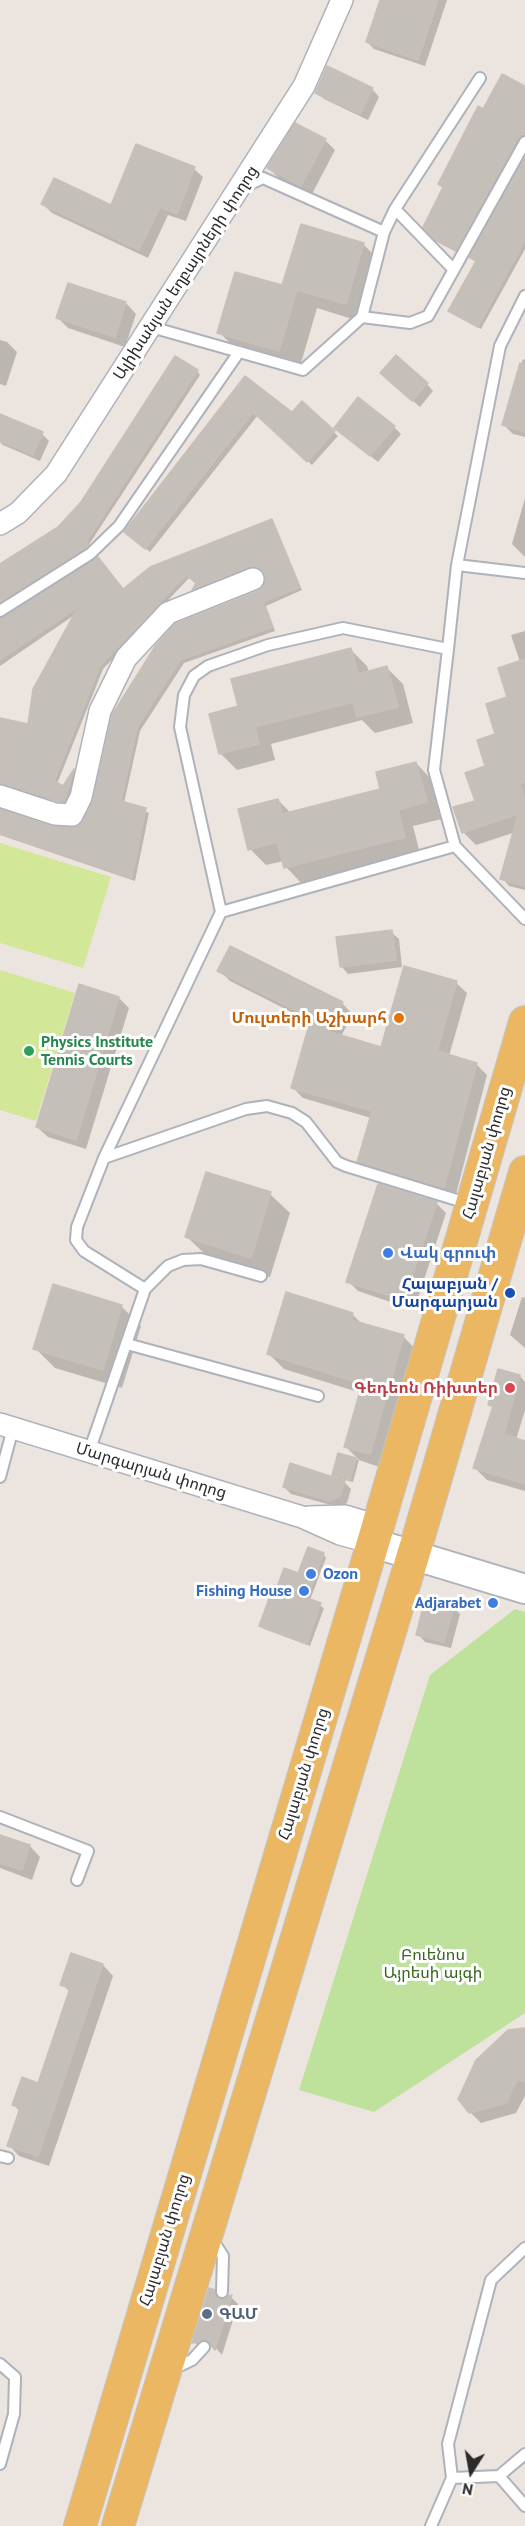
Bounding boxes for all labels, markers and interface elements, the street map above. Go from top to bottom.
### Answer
street label: Ալիխանյան եղբայրների փողոց [109,162,263,384]
place label: Մուլտերի Աշխարհ [231,1008,387,1028]
marker: Մուլտերի Աշխարհ [392,1011,406,1025]
place label: Physics Institute Tennis Courts [41,1032,153,1070]
marker: Physics Institute Tennis Courts [22,1044,36,1058]
street label: Հալաբյան փողոց [459,1084,515,1222]
place label: Վակ գրուփ [400,1243,496,1263]
marker: Վակ գրուփ [381,1246,395,1260]
place label: Հալաբյան / Մարգարյան [392,1274,498,1312]
marker: Հալաբյան / Մարգարյան [503,1286,517,1300]
place label: Գեդեոն Ռիխտեր [354,1378,498,1398]
marker: Գեդեոն Ռիխտեր [503,1381,517,1395]
street label: Մարգարյան փողոց [73,1439,229,1503]
place label: Ozon [323,1564,358,1584]
marker: Ozon [304,1567,318,1581]
place label: Fishing House [196,1581,292,1601]
marker: Fishing House [297,1584,311,1598]
place label: Adjarabet [415,1593,481,1613]
marker: Adjarabet [486,1596,500,1610]
street label: Հալաբյան փողոց [275,1706,333,1842]
park label: Բուենոս Այրեսի այգի [384,1945,482,1983]
street label: Հալաբյան փողոց [136,2172,194,2308]
place label: ԳԱՄ [219,2304,258,2324]
marker: ԳԱՄ [200,2307,214,2321]
north arrow [441,2442,501,2502]
text: N [461,2479,475,2500]

